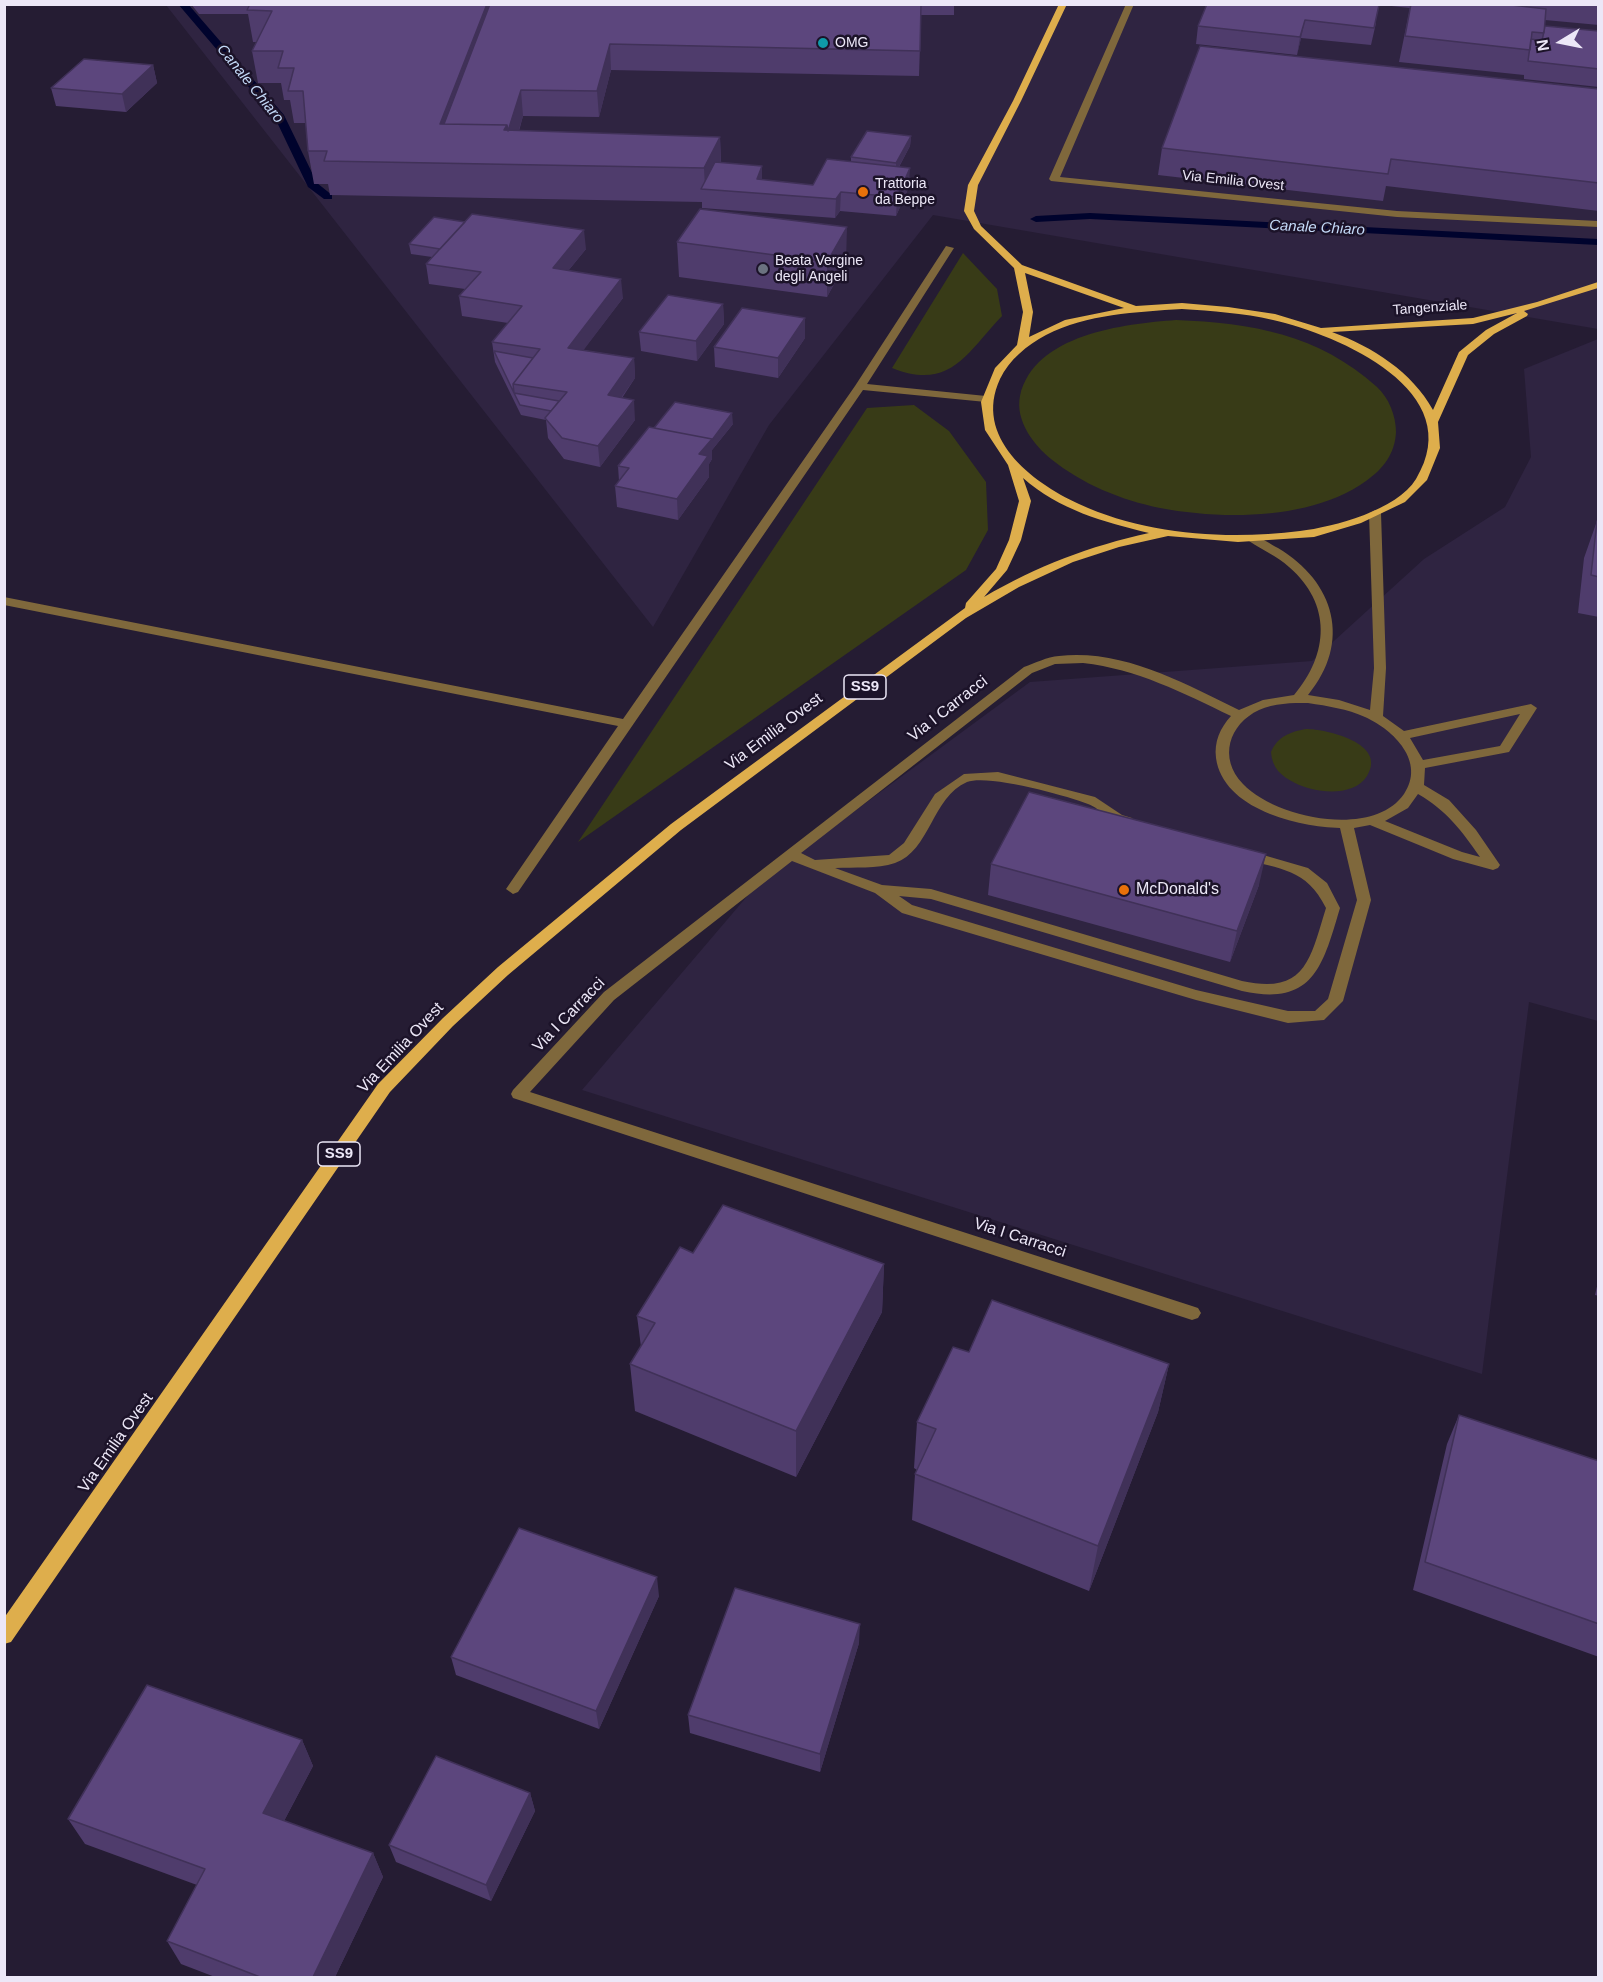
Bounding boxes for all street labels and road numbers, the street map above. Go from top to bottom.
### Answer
street label: Via Emilia Ovest [1181,167,1285,195]
street label: Tangenziale [1392,297,1468,319]
street label: Via I Carracci [904,672,992,746]
road number: SS9 [844,675,886,699]
street label: Via Emilia Ovest [721,689,827,775]
street label: Via I Carracci [529,974,609,1056]
street label: Via Emilia Ovest [354,999,448,1097]
road number: SS9 [318,1142,360,1166]
street label: Via I Carracci [972,1214,1068,1262]
street label: Via Emilia Ovest [75,1390,157,1496]

